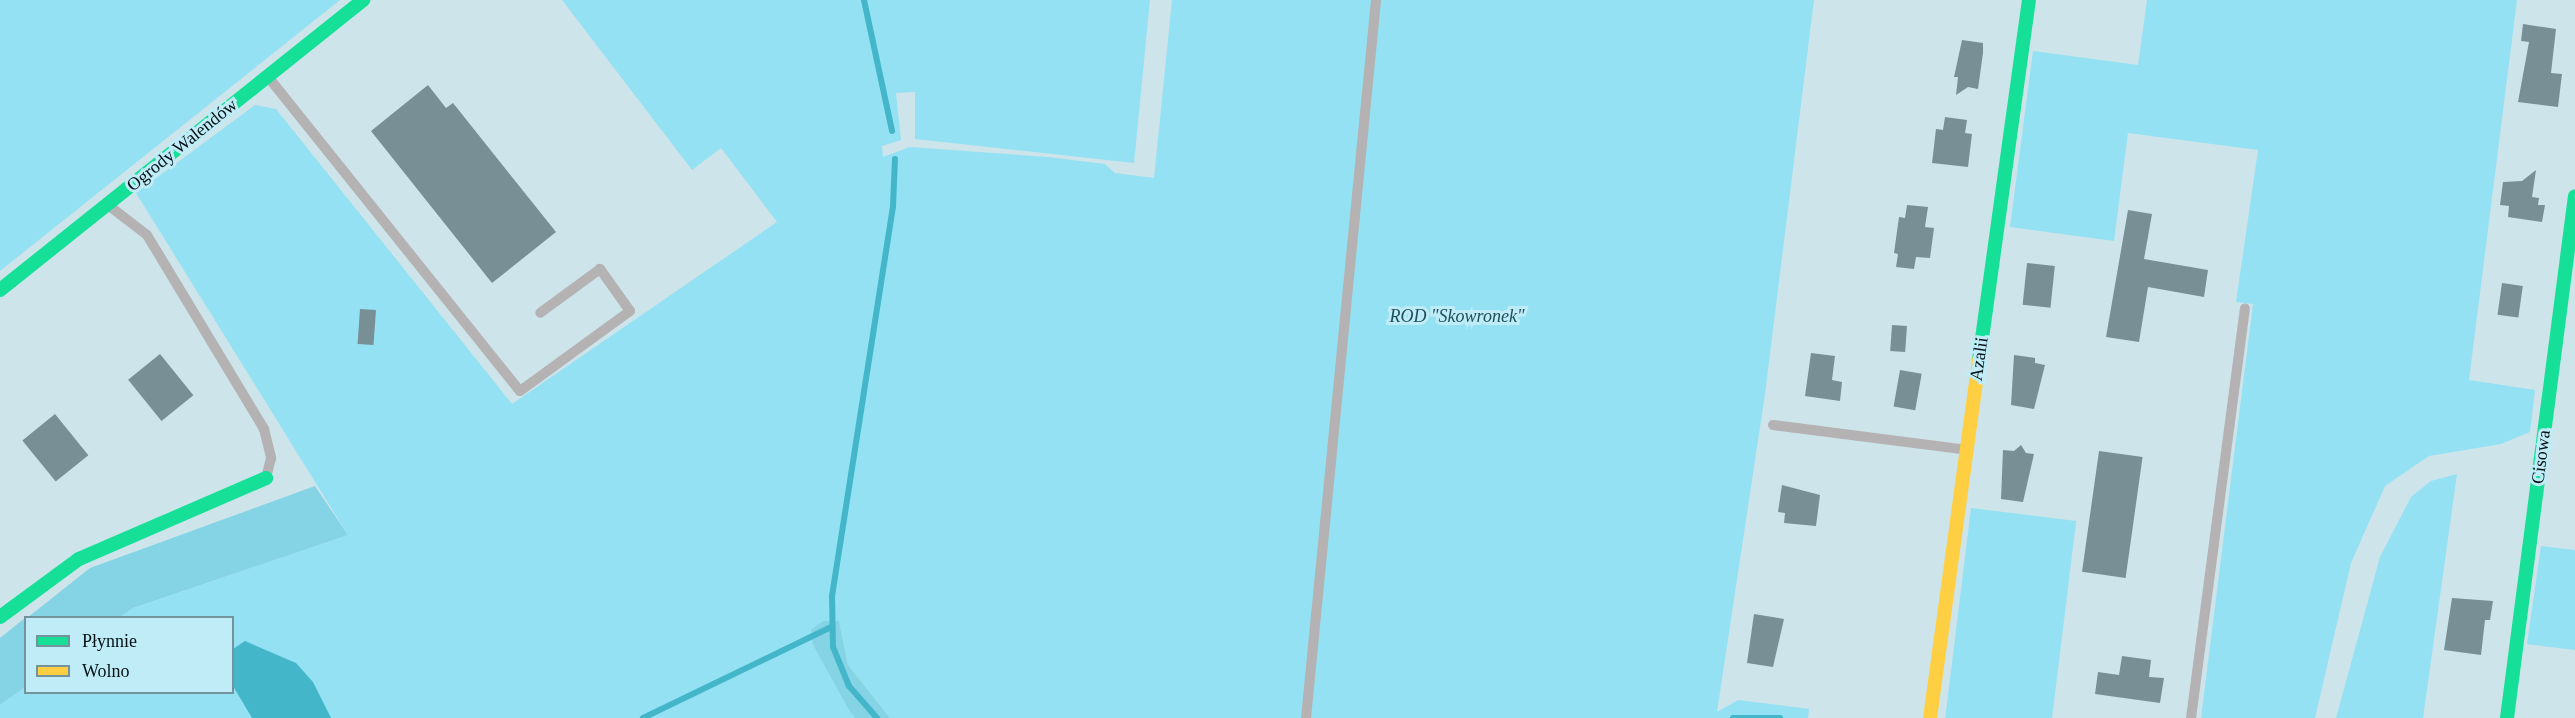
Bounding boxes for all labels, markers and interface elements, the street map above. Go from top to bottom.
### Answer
street label: Ogrody Walendów [122,94,242,196]
park label: ROD "Skowronek" [1390,305,1524,327]
street label: Azalii [1965,336,1993,382]
street label: Cisowa [2527,429,2555,485]
legend [24,616,234,694]
text: Płynnie [82,631,137,651]
text: Wolno [82,661,130,681]

